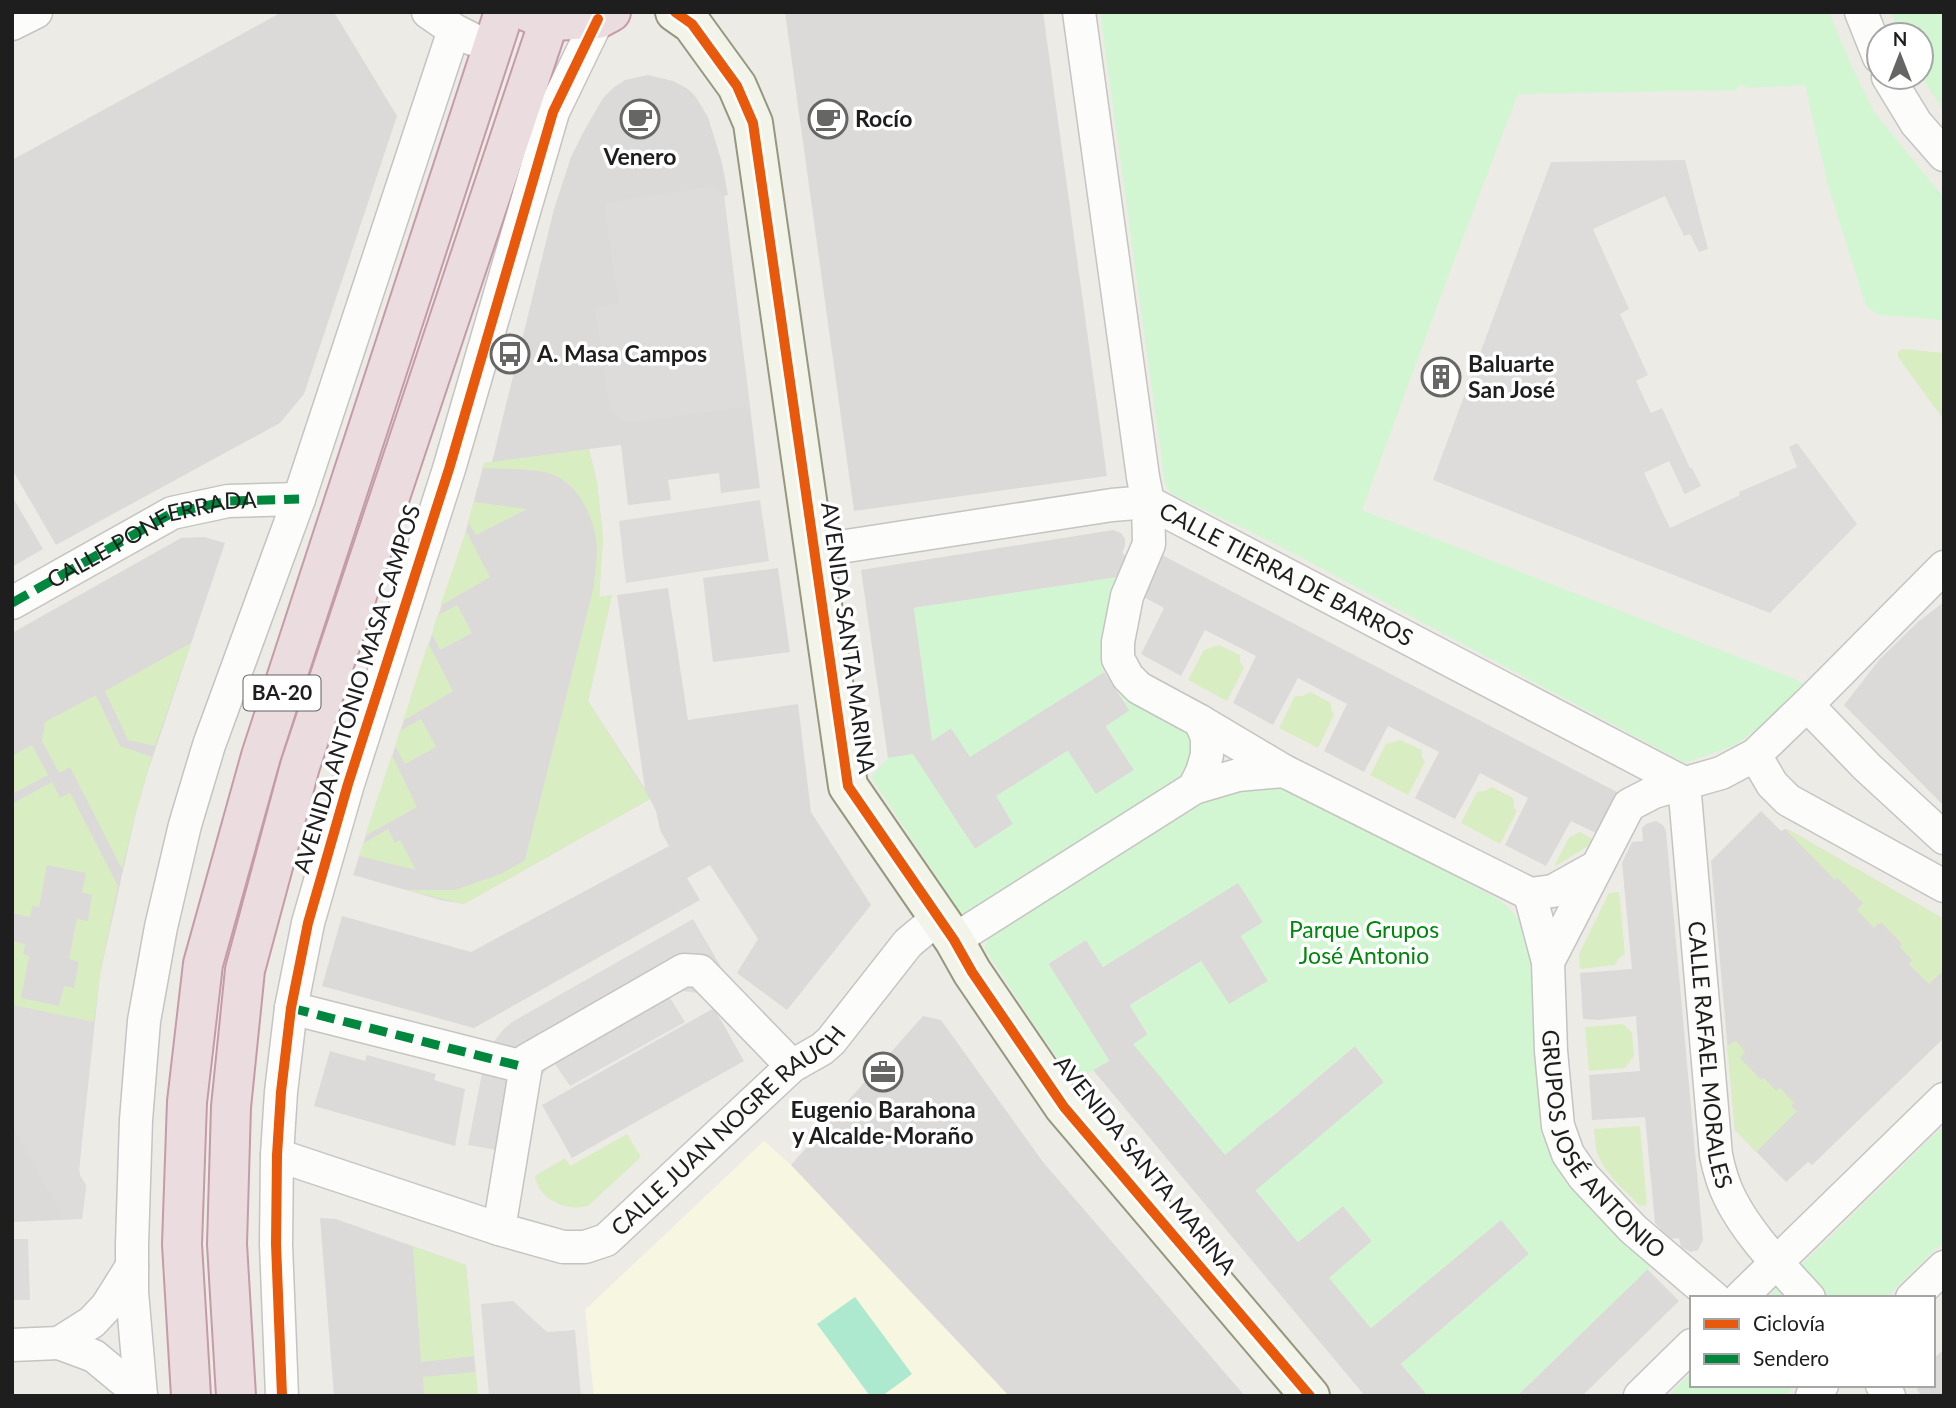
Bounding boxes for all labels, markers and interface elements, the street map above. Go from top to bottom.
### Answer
north arrow [1865,21,1935,91]
text: N [1893,27,1907,50]
cafe icon: Venero [619,98,661,140]
cafe icon: Rocío [807,98,849,140]
place label: Rocío [855,104,912,132]
place label: Venero [602,142,677,170]
bus stop icon: A. Masa Campos [489,333,531,375]
place label: A. Masa Campos [536,339,707,367]
place label: Baluarte San José [1468,349,1555,403]
building icon: Baluarte San José [1420,356,1462,398]
street label: CALLE PONFERRADA [42,485,257,593]
street label: CALLE TIERRA DE BARROS [1155,496,1418,652]
street label: AVENIDA SANTA MARINA [816,500,882,776]
street label: AVENIDA ANTONIO MASA CAMPOS [287,501,426,876]
road number: BA-20 [244,676,320,710]
park label: Parque Grupos José Antonio [1289,915,1439,969]
street label: CALLE RAFAEL MORALES [1683,920,1739,1192]
street label: CALLE JUAN NOGRE RAUCH [605,1020,851,1241]
street label: GRUPOS JOSÉ ANTONIO [1537,1029,1672,1264]
street label: AVENIDA SANTA MARINA [1049,1049,1243,1280]
office icon: Eugenio Barahona y Alcalde-Moraño [862,1051,904,1093]
place label: Eugenio Barahona y Alcalde-Moraño [790,1095,976,1149]
legend [1690,1296,1935,1387]
text: Ciclovía [1753,1310,1825,1335]
text: Sendero [1753,1345,1829,1370]

